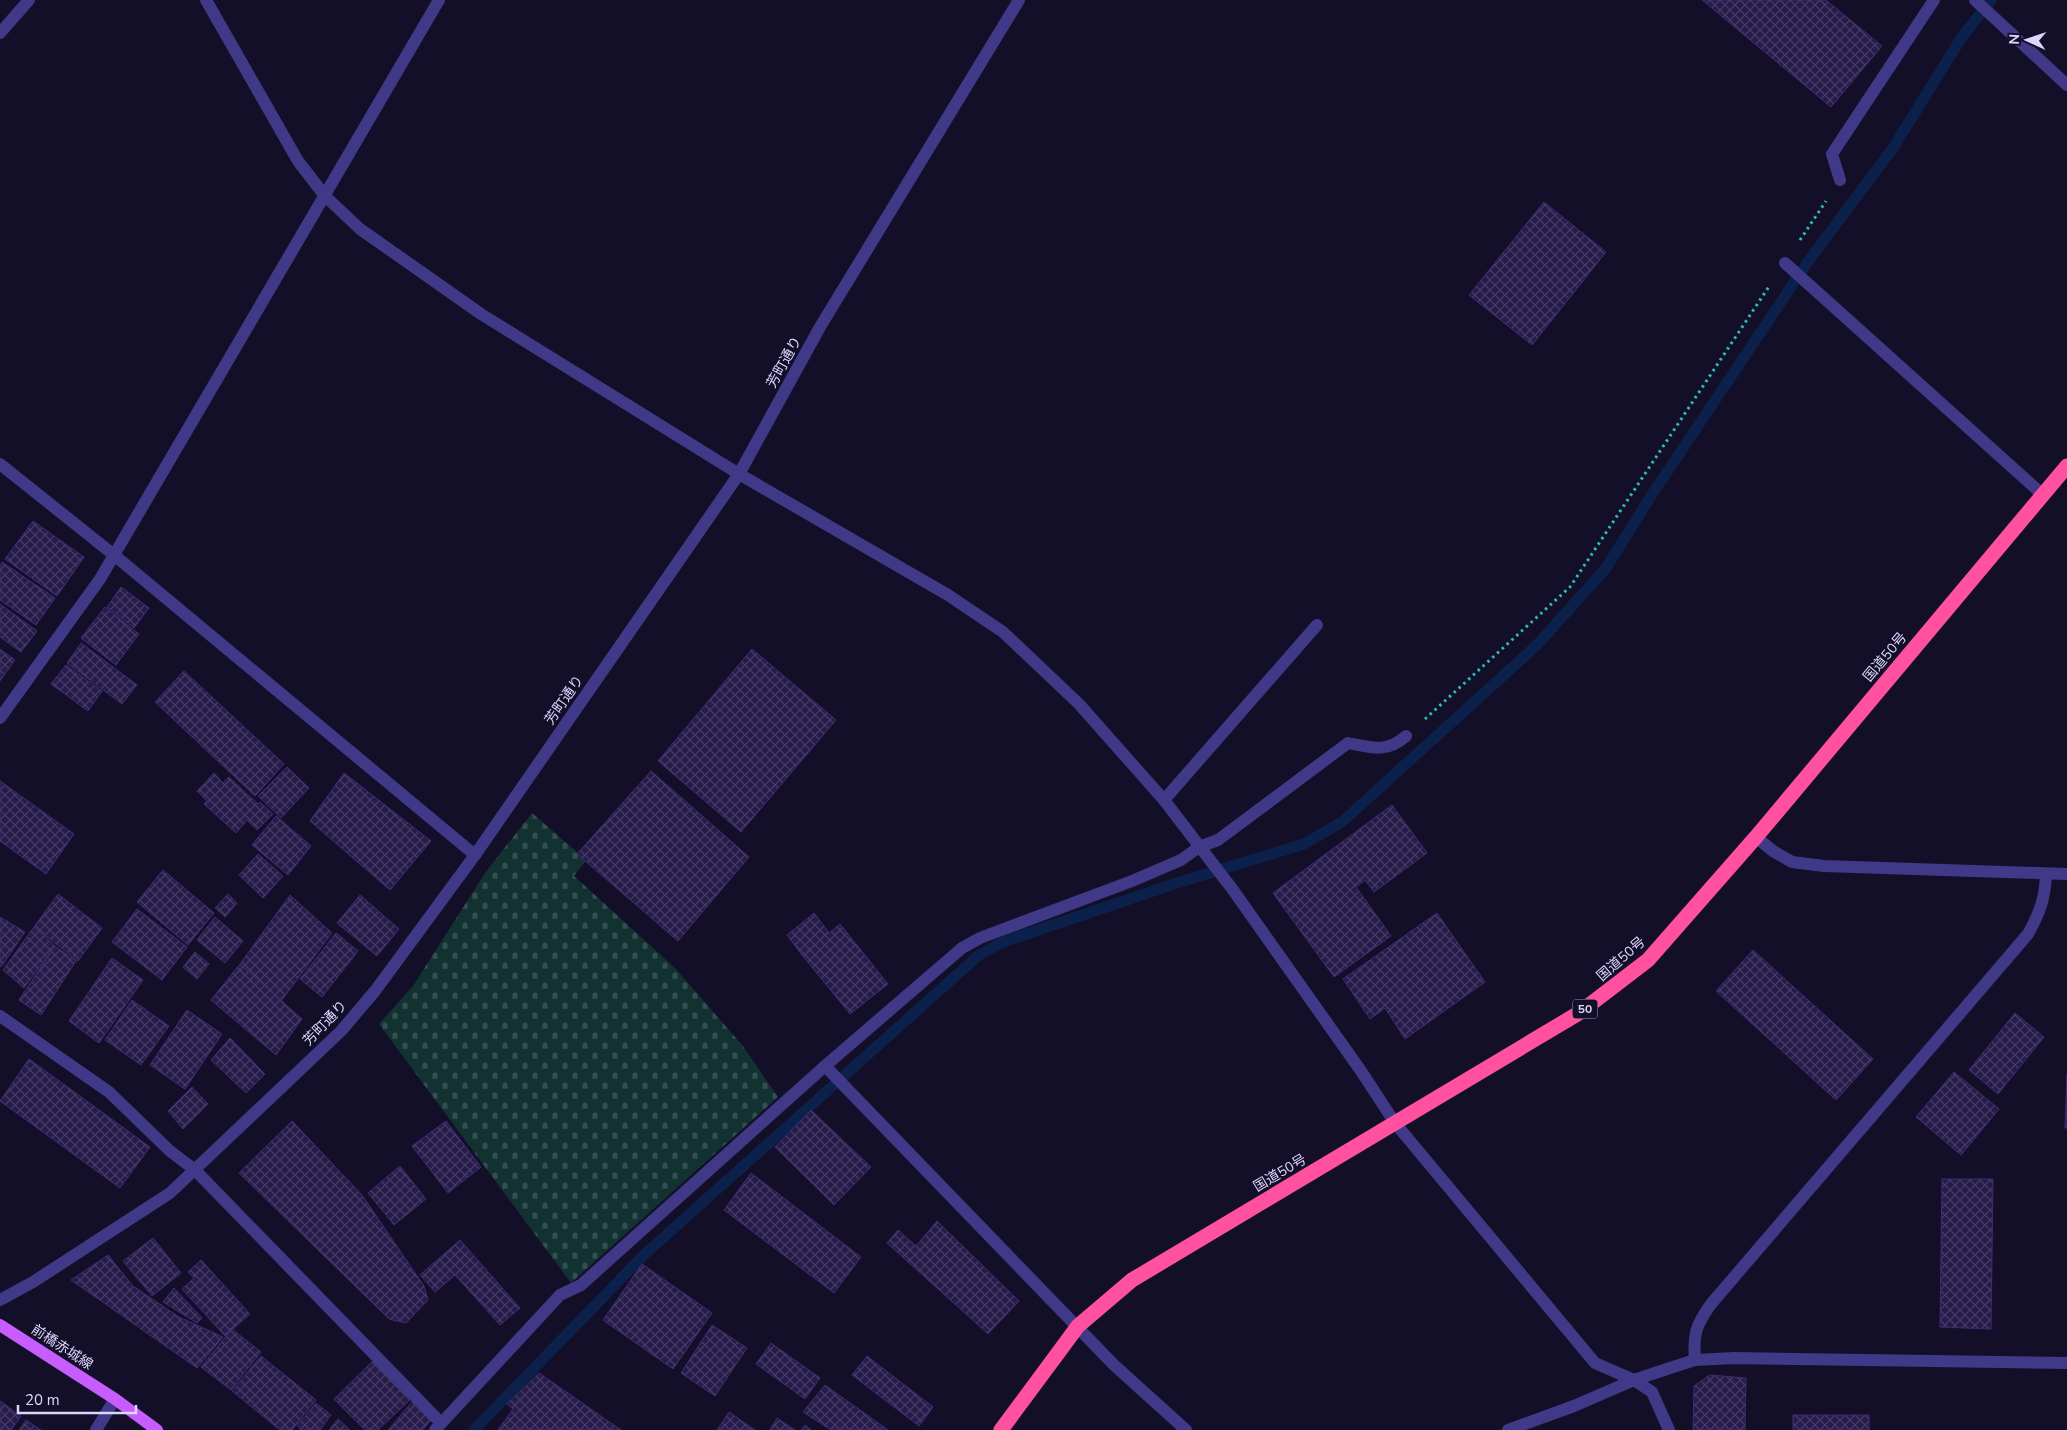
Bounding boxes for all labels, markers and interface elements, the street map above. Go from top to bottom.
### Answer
north arrow [2002,15,2052,65]
text: N [2005,34,2024,45]
street label: 芳町通り [762,333,806,391]
street label: 国道50号 [1859,628,1911,686]
street label: 芳町通り [540,672,588,728]
street label: 国道50号 [1593,933,1649,985]
street label: 芳町通り [299,996,351,1050]
road number: 50 [1572,1000,1598,1019]
street label: 国道50号 [1250,1150,1310,1196]
street label: 前橋赤城線 [27,1320,97,1374]
scale bar [18,1382,135,1414]
text: 20 m [25,1390,60,1410]

